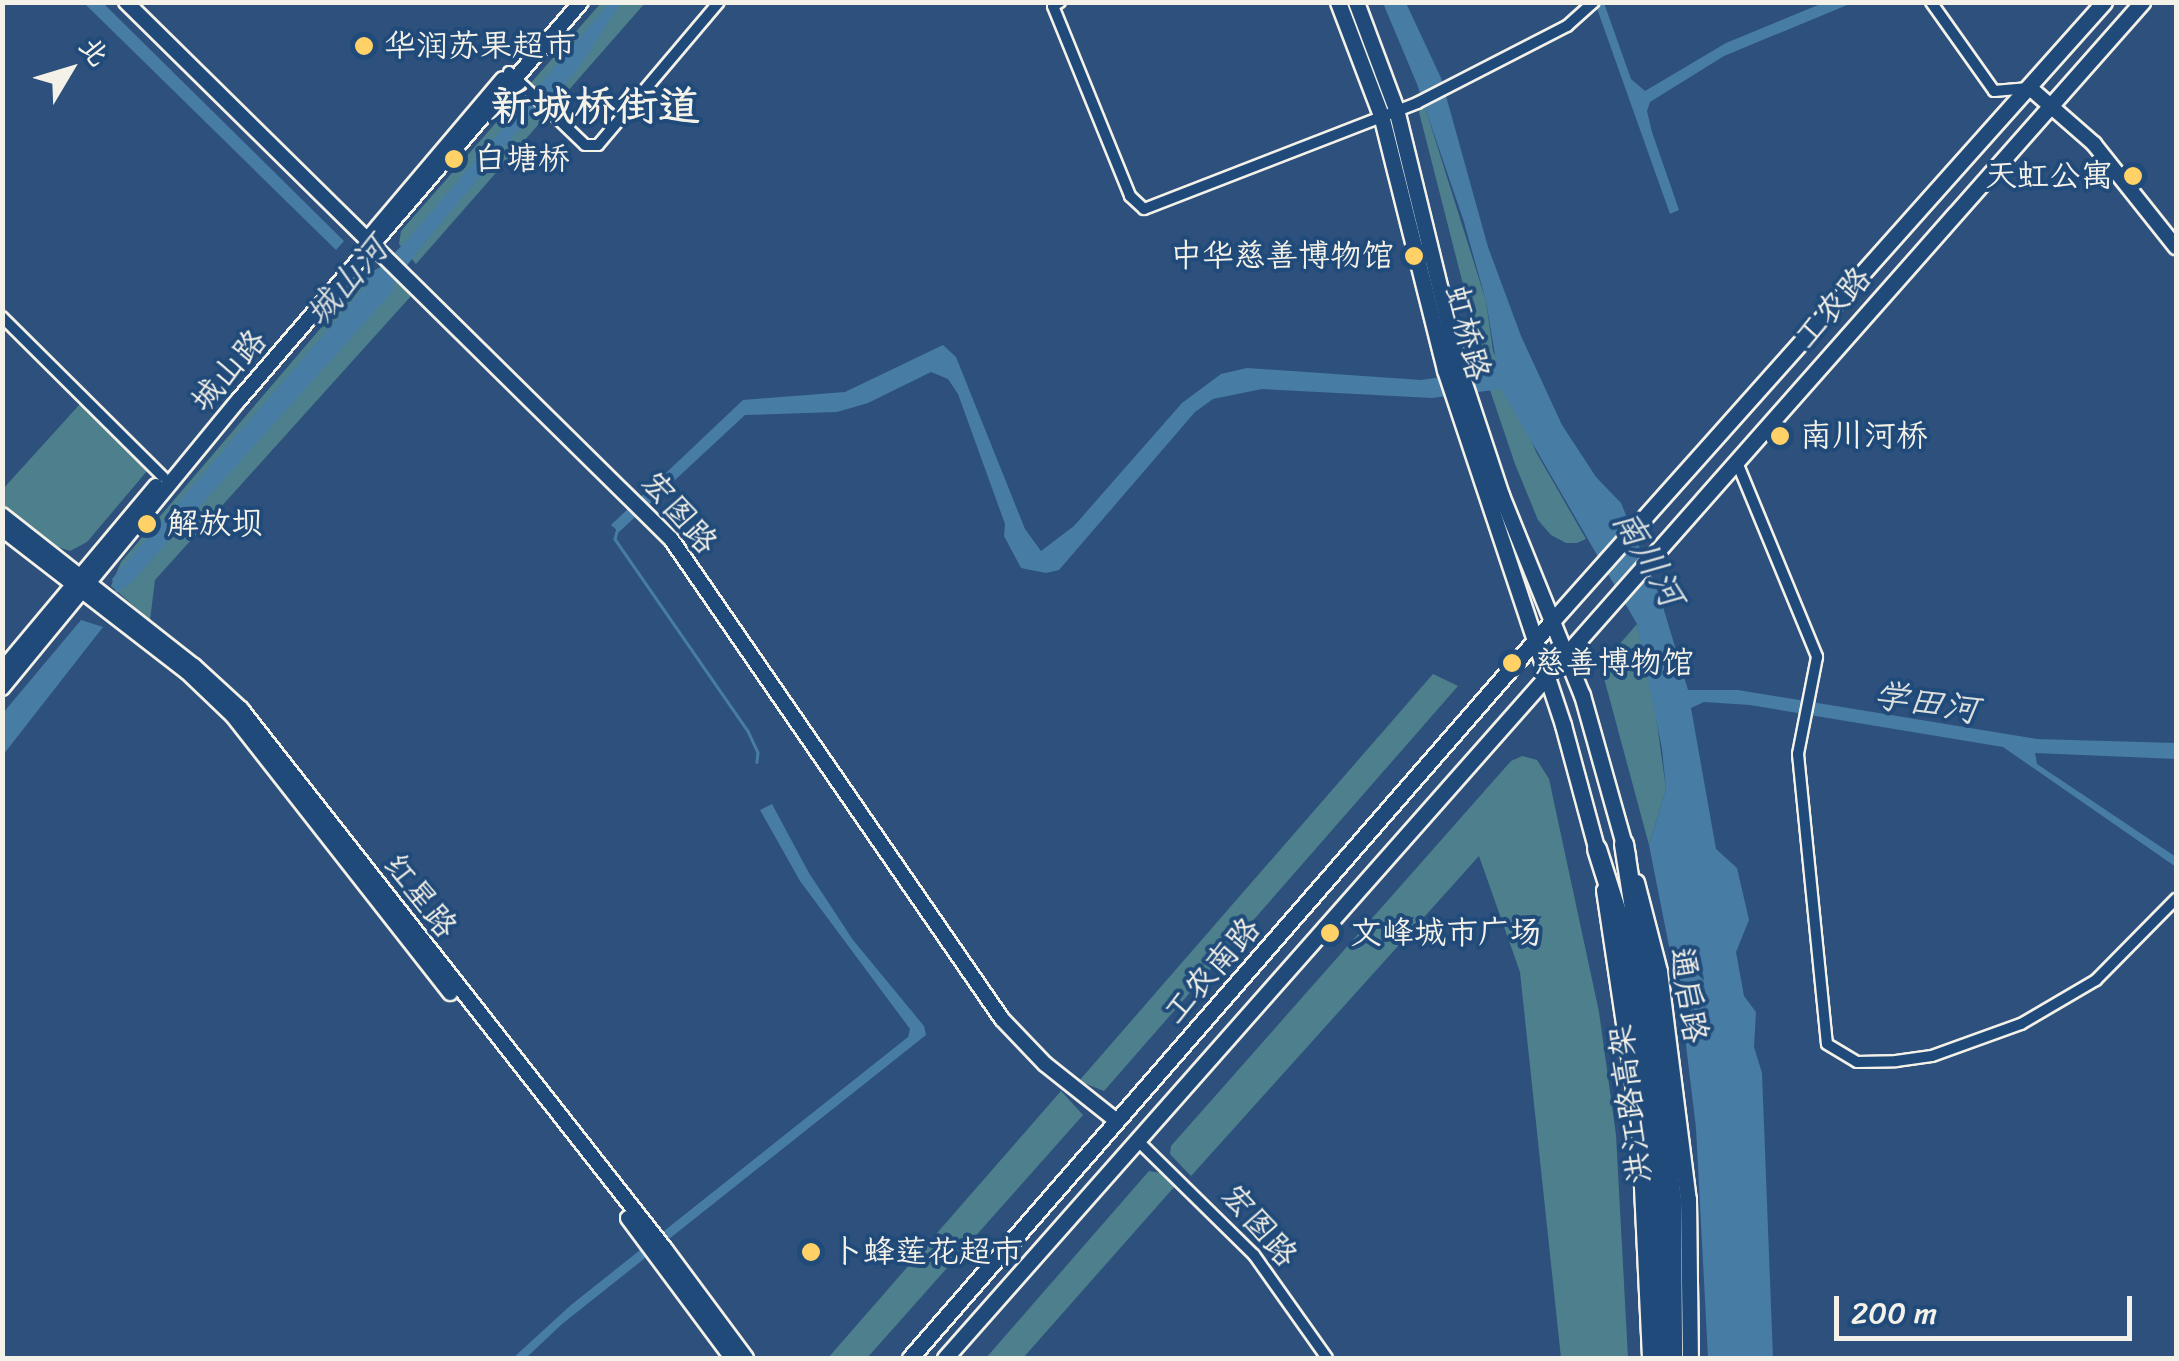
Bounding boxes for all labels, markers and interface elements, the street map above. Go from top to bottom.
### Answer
north arrow [20,20,120,120]
text: 北 [66,25,122,77]
place label: 华润苏果超市 [384,27,576,65]
marker: 华润苏果超市 [353,35,375,57]
district label: 新城桥街道 [490,81,700,131]
place label: 白塘桥 [474,140,570,178]
marker: 白塘桥 [443,148,465,170]
place label: 天虹公寓 [1985,157,2113,195]
marker: 天虹公寓 [2122,165,2144,187]
water label: 城山河 [296,228,396,334]
place label: 中华慈善博物馆 [1170,237,1394,275]
marker: 中华慈善博物馆 [1403,245,1425,267]
street label: 工农路 [1787,259,1879,357]
street label: 虹桥路 [1437,282,1497,384]
street label: 城山路 [183,322,275,420]
place label: 南川河桥 [1800,417,1928,455]
marker: 南川河桥 [1769,425,1791,447]
street label: 宏图路 [633,464,725,562]
water label: 南川河 [1605,502,1693,614]
place label: 解放坝 [167,505,263,543]
marker: 解放坝 [136,513,158,535]
place label: 慈善博物馆 [1534,644,1694,682]
marker: 慈善博物馆 [1499,650,1525,676]
water label: 学田河 [1871,673,1981,731]
street label: 红星路 [375,846,465,946]
street label: 工农南路 [1156,910,1268,1032]
place label: 文峰城市广场 [1350,914,1542,952]
marker: 文峰城市广场 [1319,922,1341,944]
street label: 通启路 [1662,945,1714,1045]
street label: 洪江路高架 [1602,1022,1660,1186]
street label: 宏图路 [1213,1177,1305,1275]
place label: 卜蜂莲花超市 [831,1233,1023,1271]
marker: 卜蜂莲花超市 [800,1241,822,1263]
scale bar [1839,1276,2136,1338]
text: 200 m [1851,1286,1937,1340]

